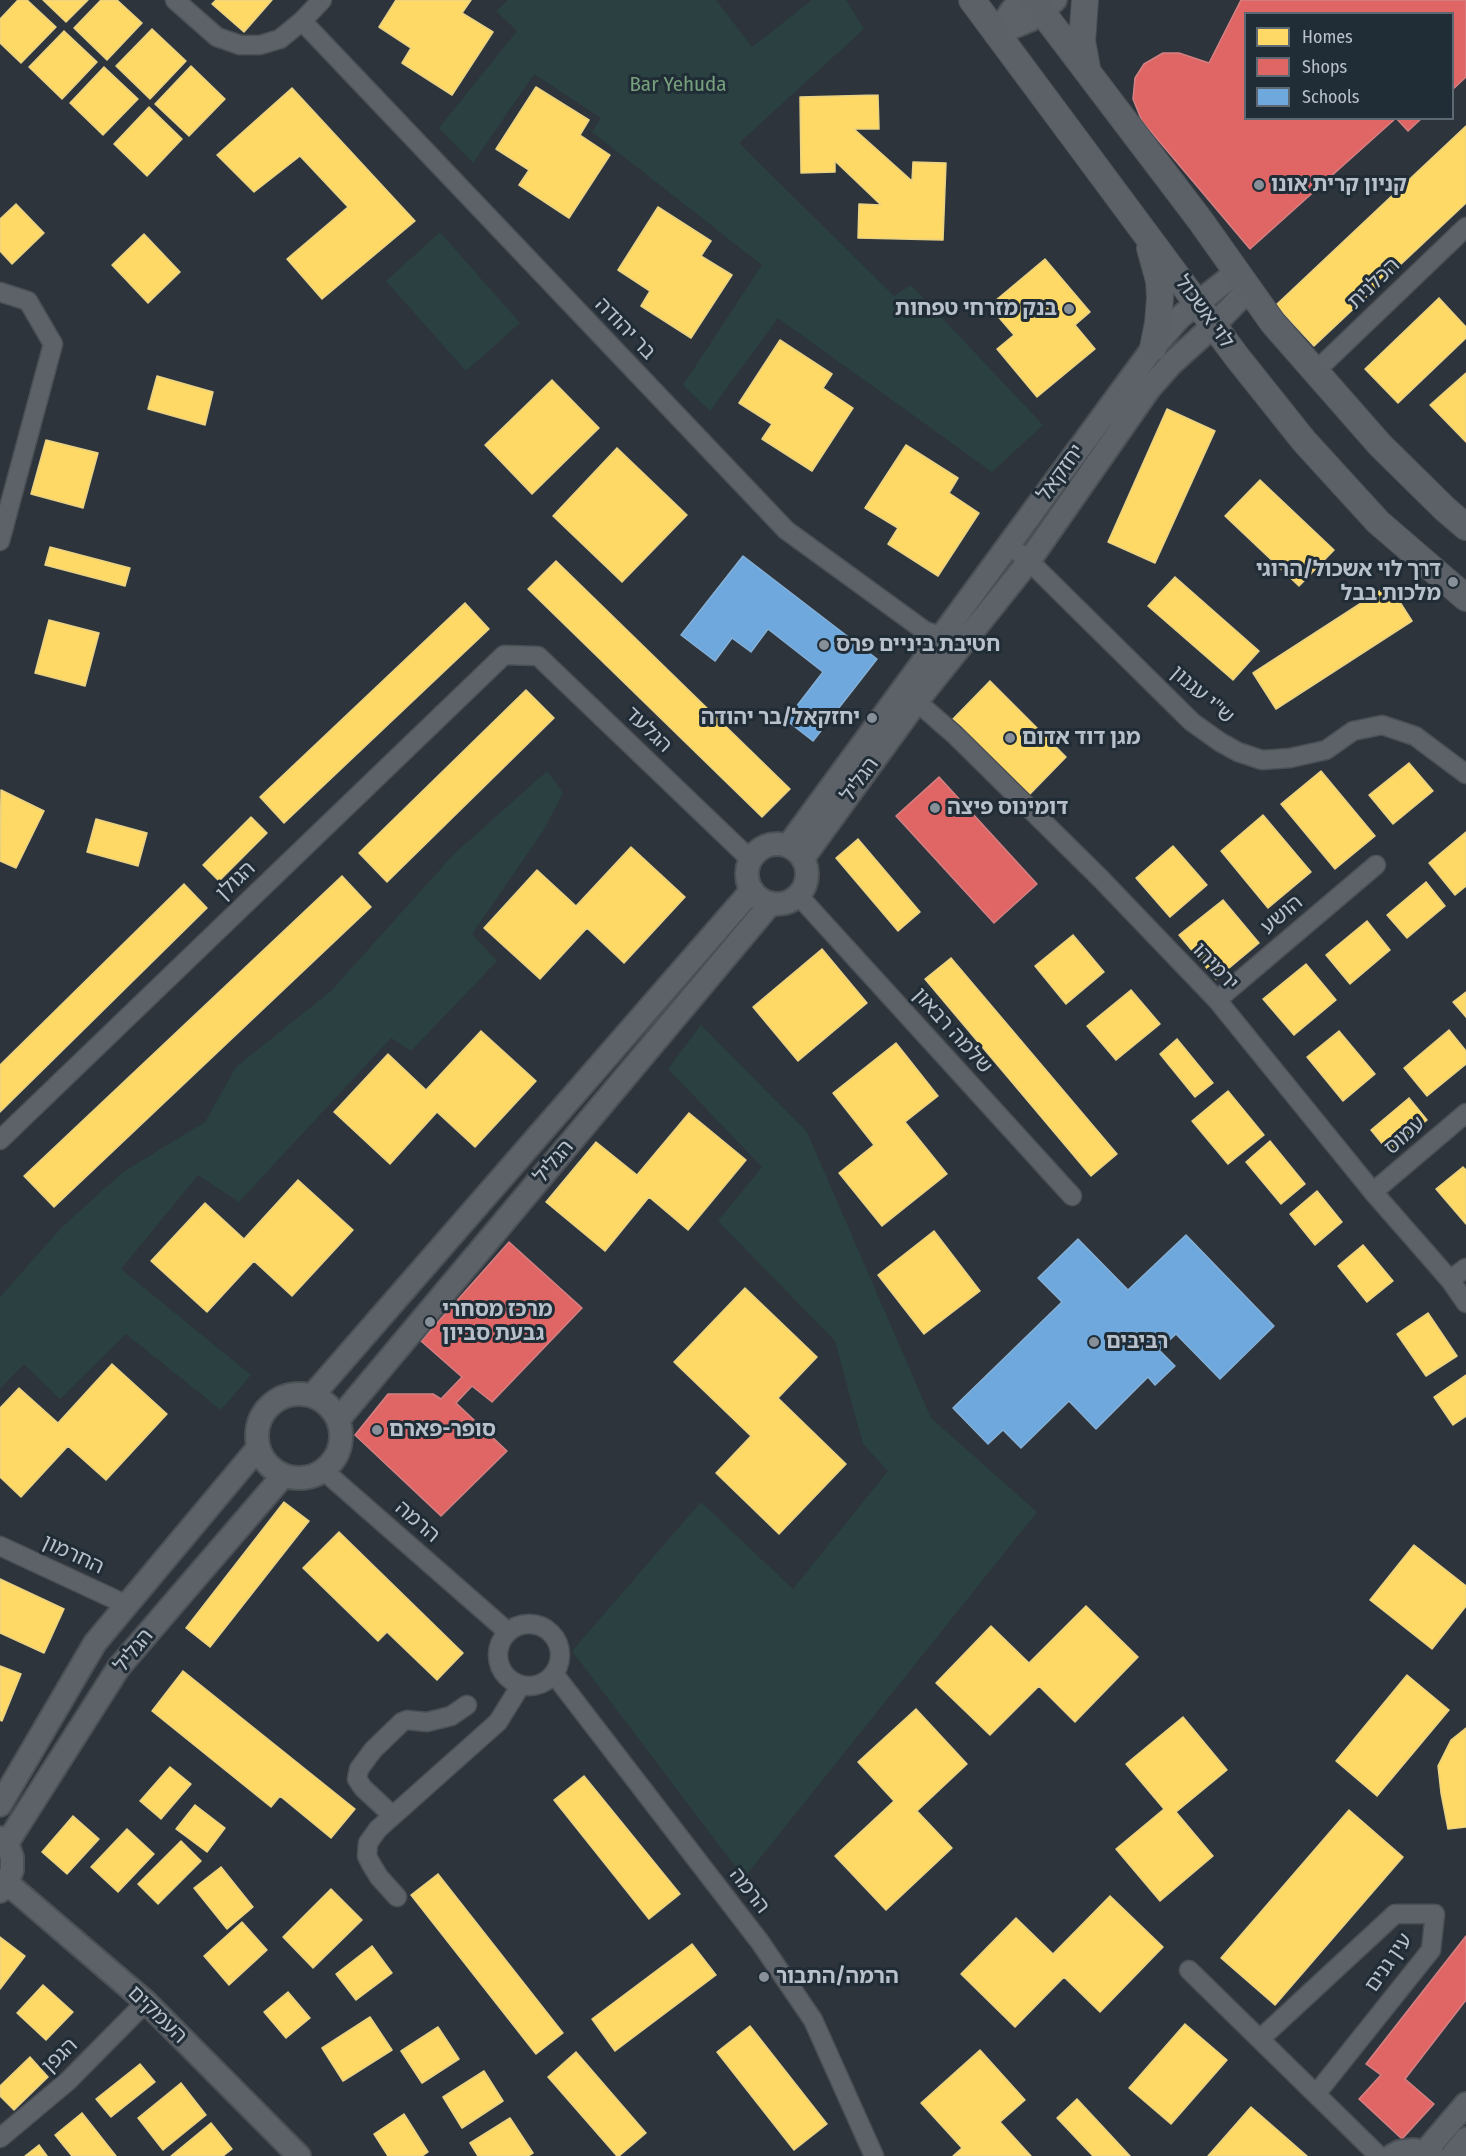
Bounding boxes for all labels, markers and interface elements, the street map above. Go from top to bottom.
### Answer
legend [1244,12,1454,120]
text: Homes [1302,26,1353,48]
text: Shops [1302,56,1347,78]
park label: Bar Yehuda [629,72,727,98]
text: Schools [1302,86,1360,108]
place label: קניון קרית אונו [1271,172,1407,198]
marker: קניון קרית אונו [1252,178,1266,192]
street label: הכלנית [1343,253,1405,315]
street label: לוי אשכול [1169,271,1239,353]
street label: בר יהודה [589,293,661,365]
place label: בנק מזרחי טפחות [895,296,1057,322]
marker: בנק מזרחי טפחות [1062,302,1076,316]
street label: יחזקאל [1032,440,1090,506]
place label: דרך לוי אשכול/הרוגי מלכות בבל [1256,557,1441,607]
marker: דרך לוי אשכול/הרוגי מלכות בבל [1446,575,1460,589]
place label: חטיבת ביניים פרס [836,632,1000,658]
marker: חטיבת ביניים פרס [817,638,831,652]
street label: ש"י עגנון [1165,661,1239,729]
street label: הגלעד [619,702,677,758]
place label: יחזקאל/בר יהודה [701,705,860,731]
marker: יחזקאל/בר יהודה [865,711,879,725]
place label: מגן דוד אדום [1022,725,1140,751]
marker: מגן דוד אדום [1003,731,1017,745]
street label: הגליל [835,753,885,807]
place label: דומינוס פיצה [947,795,1068,821]
marker: דומינוס פיצה [928,801,942,815]
street label: הגולן [211,856,261,906]
street label: הושע [1256,890,1308,940]
street label: ירמיהו [1187,938,1243,996]
street label: שלמה רבאון [907,983,997,1079]
street label: עמוס [1379,1111,1431,1161]
street label: הגליל [529,1135,579,1189]
place label: מרכז מסחרי גבעת סביון [442,1297,553,1347]
marker: מרכז מסחרי גבעת סביון [423,1315,437,1329]
place label: רביבים [1106,1329,1168,1355]
marker: רביבים [1087,1335,1101,1349]
place label: סופר-פארם [389,1417,496,1443]
marker: סופר-פארם [370,1423,384,1437]
street label: הרמה [389,1496,445,1548]
street label: החרמון [38,1530,108,1580]
street label: הגליל [109,1624,159,1678]
street label: הרמה [723,1863,775,1919]
street label: עין גנים [1360,1929,1418,1997]
place label: הרמה/התבור [776,1964,899,1990]
marker: הרמה/התבור [757,1970,771,1984]
street label: העמקים [122,1981,192,2049]
street label: הגפן [37,2033,83,2079]

